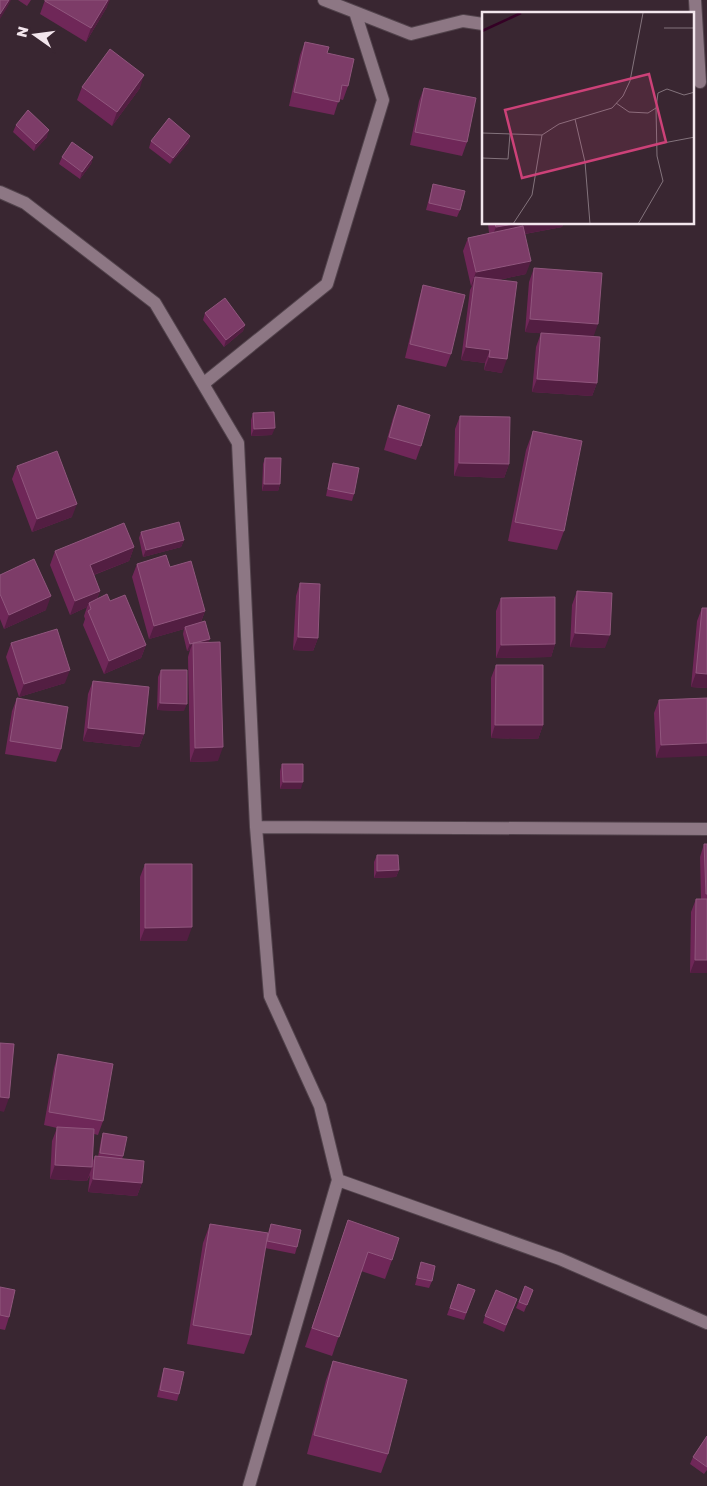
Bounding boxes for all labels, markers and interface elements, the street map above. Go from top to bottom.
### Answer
north arrow [10,10,60,60]
inset map [482,12,694,225]
text: N [12,25,31,39]

